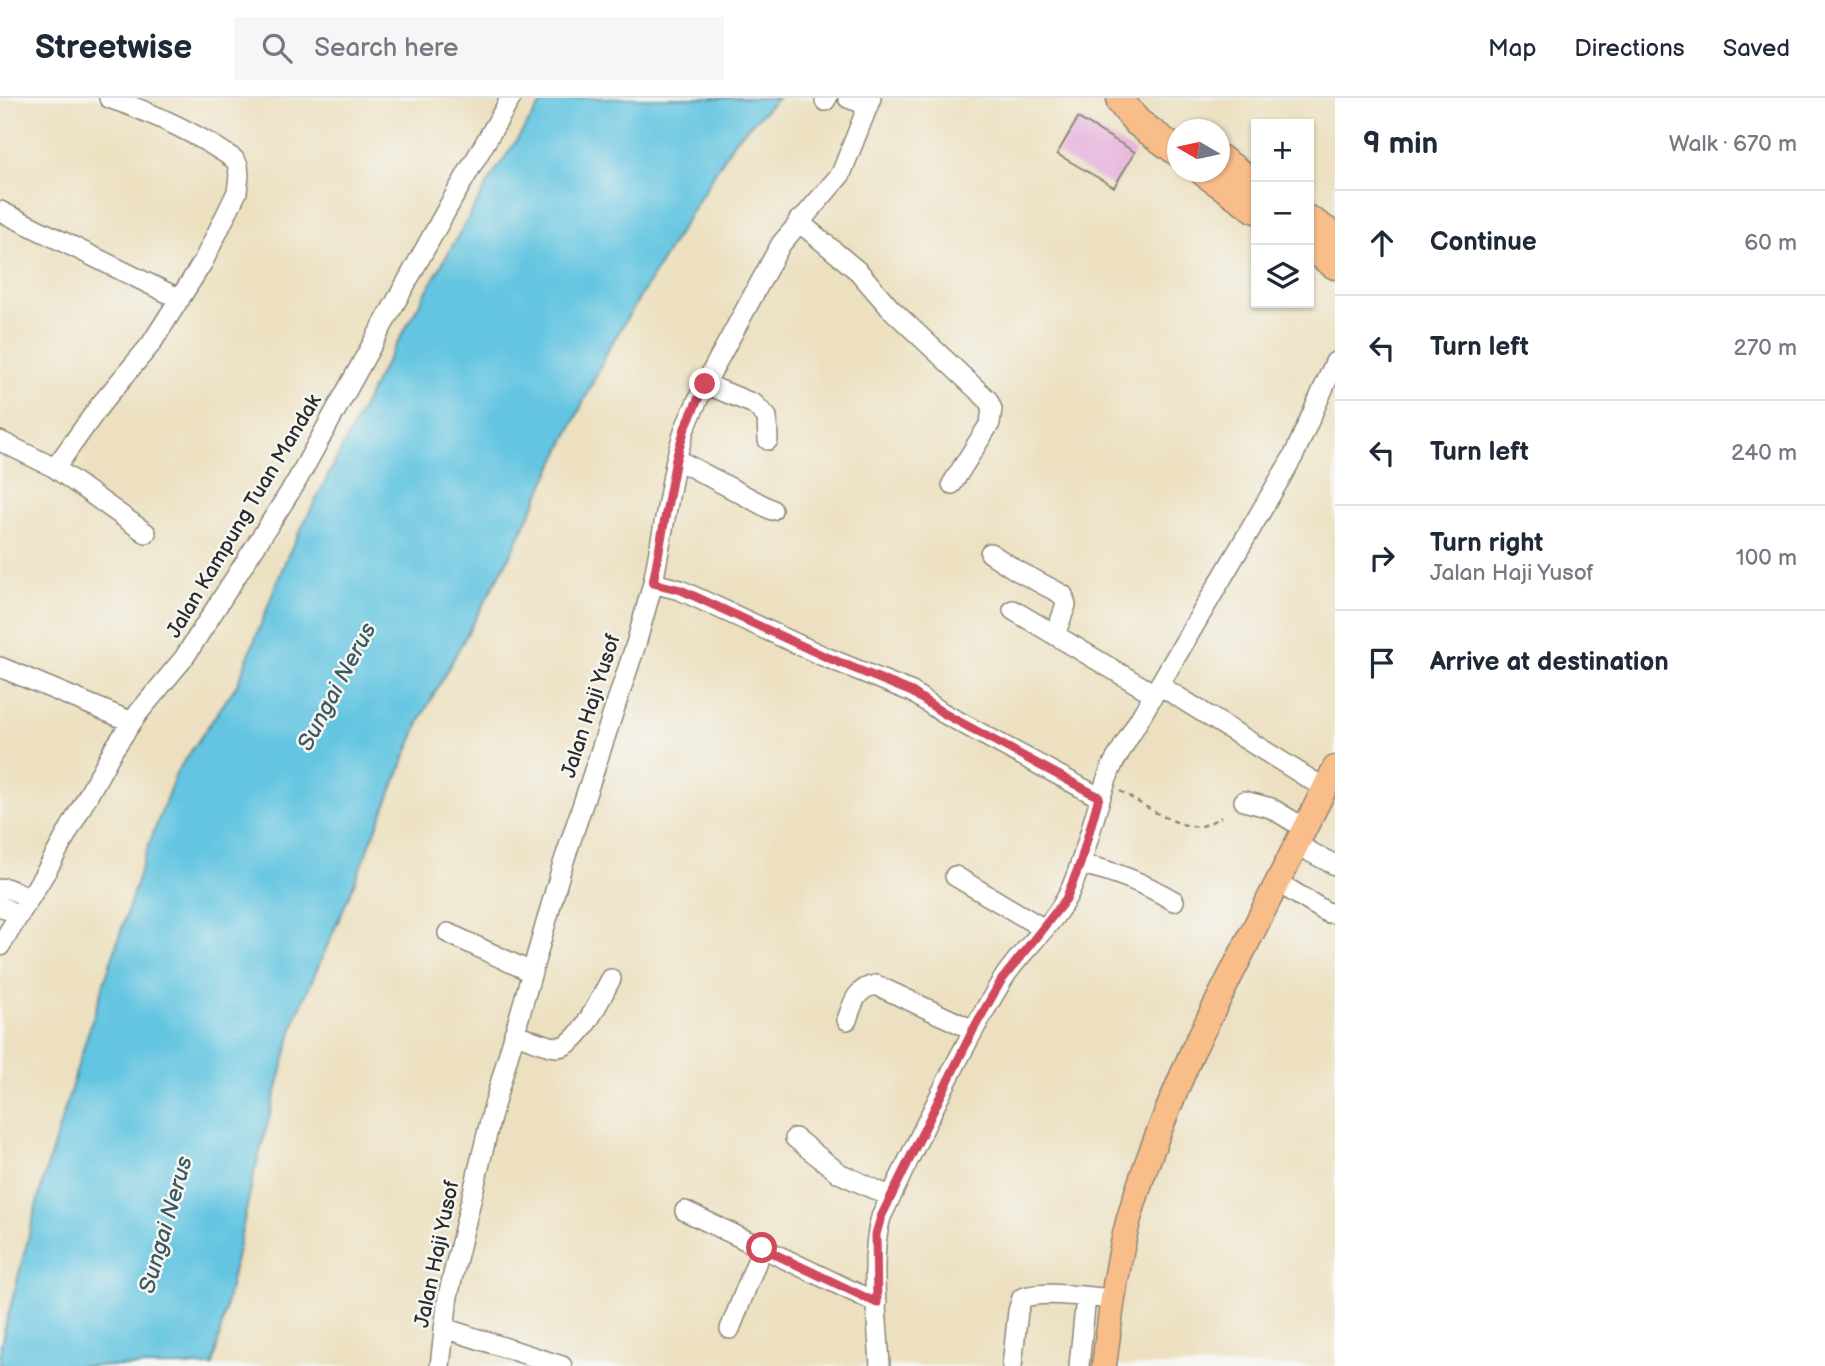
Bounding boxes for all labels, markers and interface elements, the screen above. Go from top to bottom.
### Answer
search box [234,17,724,80]
text: Streetwise [35,28,192,68]
icon: search [258,29,296,67]
text: Search here [314,33,458,64]
text: Map [1488,34,1536,63]
text: Directions [1574,34,1685,63]
text: Saved [1723,34,1790,63]
north arrow [1167,119,1230,182]
map controls [1251,119,1314,308]
button: + [1251,119,1314,182]
text: 9 min [1363,126,1438,162]
text: Walk · 670 m [1669,130,1797,158]
button: − [1251,182,1314,245]
icon: ahead [1363,224,1401,262]
text: Continue [1430,227,1537,258]
text: 60 m [1744,229,1797,257]
button: layers [1251,245,1314,308]
icon: left [1363,329,1401,367]
text: Turn left [1430,332,1529,363]
text: 270 m [1733,334,1797,362]
route end [689,368,720,399]
street label: Jalan Kampung Tuan Mandak [161,389,327,642]
icon: left [1363,434,1401,472]
text: Turn left [1430,437,1529,468]
text: 240 m [1731,439,1797,467]
text: Turn right [1430,528,1543,559]
icon: right [1363,539,1401,577]
text: 100 m [1736,544,1797,572]
text: Jalan Haji Yusof [1430,559,1594,587]
water label: Sungai Nerus [292,618,383,756]
street label: Jalan Haji Yusof [556,631,626,781]
icon: arrive [1363,644,1401,682]
text: Arrive at destination [1430,647,1669,678]
water label: Sungai Nerus [133,1153,199,1297]
street label: Jalan Haji Yusof [409,1178,465,1330]
route start [746,1232,777,1263]

